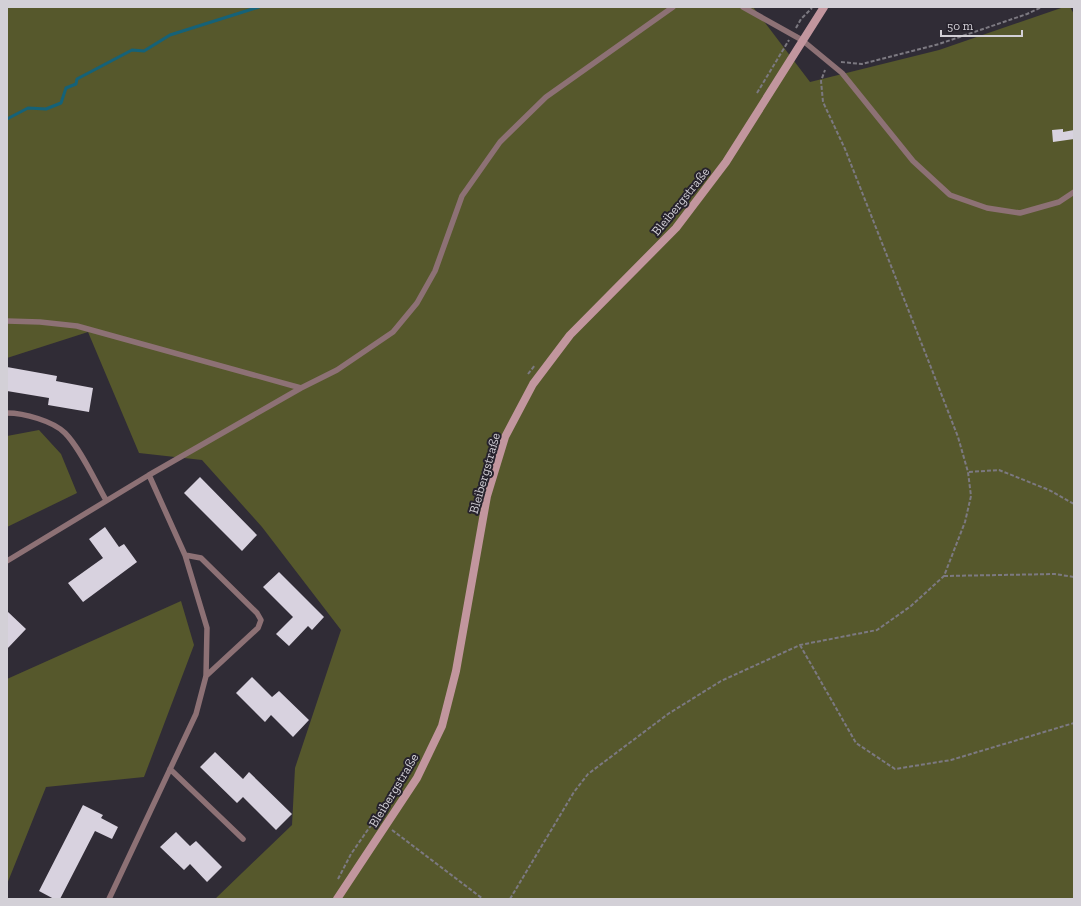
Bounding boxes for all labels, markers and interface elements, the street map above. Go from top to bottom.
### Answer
scale bar [941,12,1022,38]
text: 50 m [947,19,974,33]
street label: Bleibergstraße [648,164,712,238]
street label: Bleibergstraße [466,431,503,515]
street label: Bleibergstraße [366,751,421,830]

